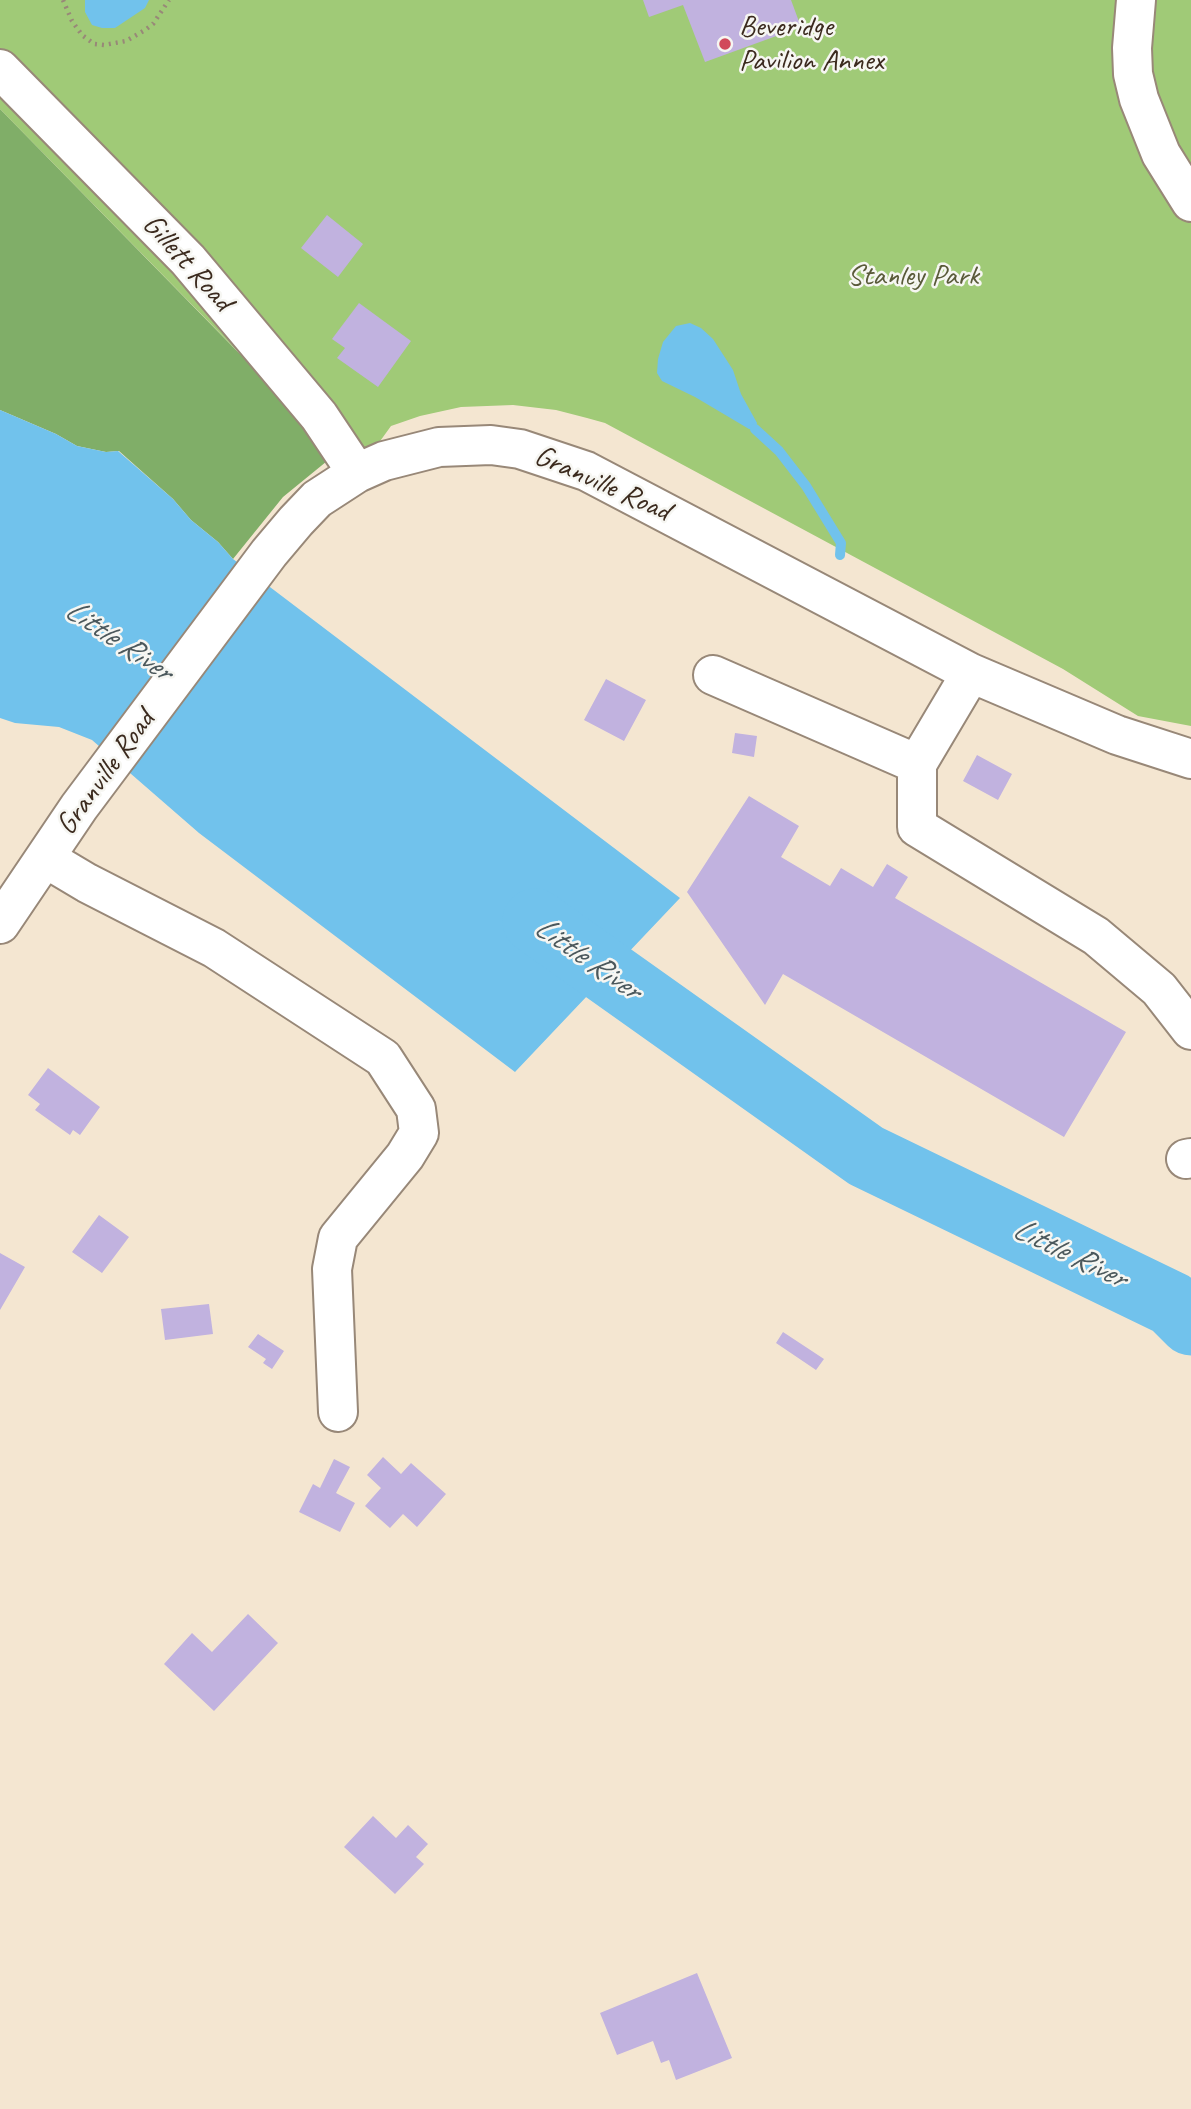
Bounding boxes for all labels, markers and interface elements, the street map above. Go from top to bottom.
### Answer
place label: Beveridge Pavilion Annex [739,9,884,79]
marker: Beveridge Pavilion Annex [717,36,733,52]
street label: Gillett Road [134,207,240,319]
park label: Stanley Park [847,258,979,294]
street label: Granville Road [529,438,675,530]
water label: Little River [57,591,179,691]
street label: Granville Road [49,704,163,842]
water label: Little River [527,909,647,1009]
water label: Little River [1006,1210,1132,1298]

